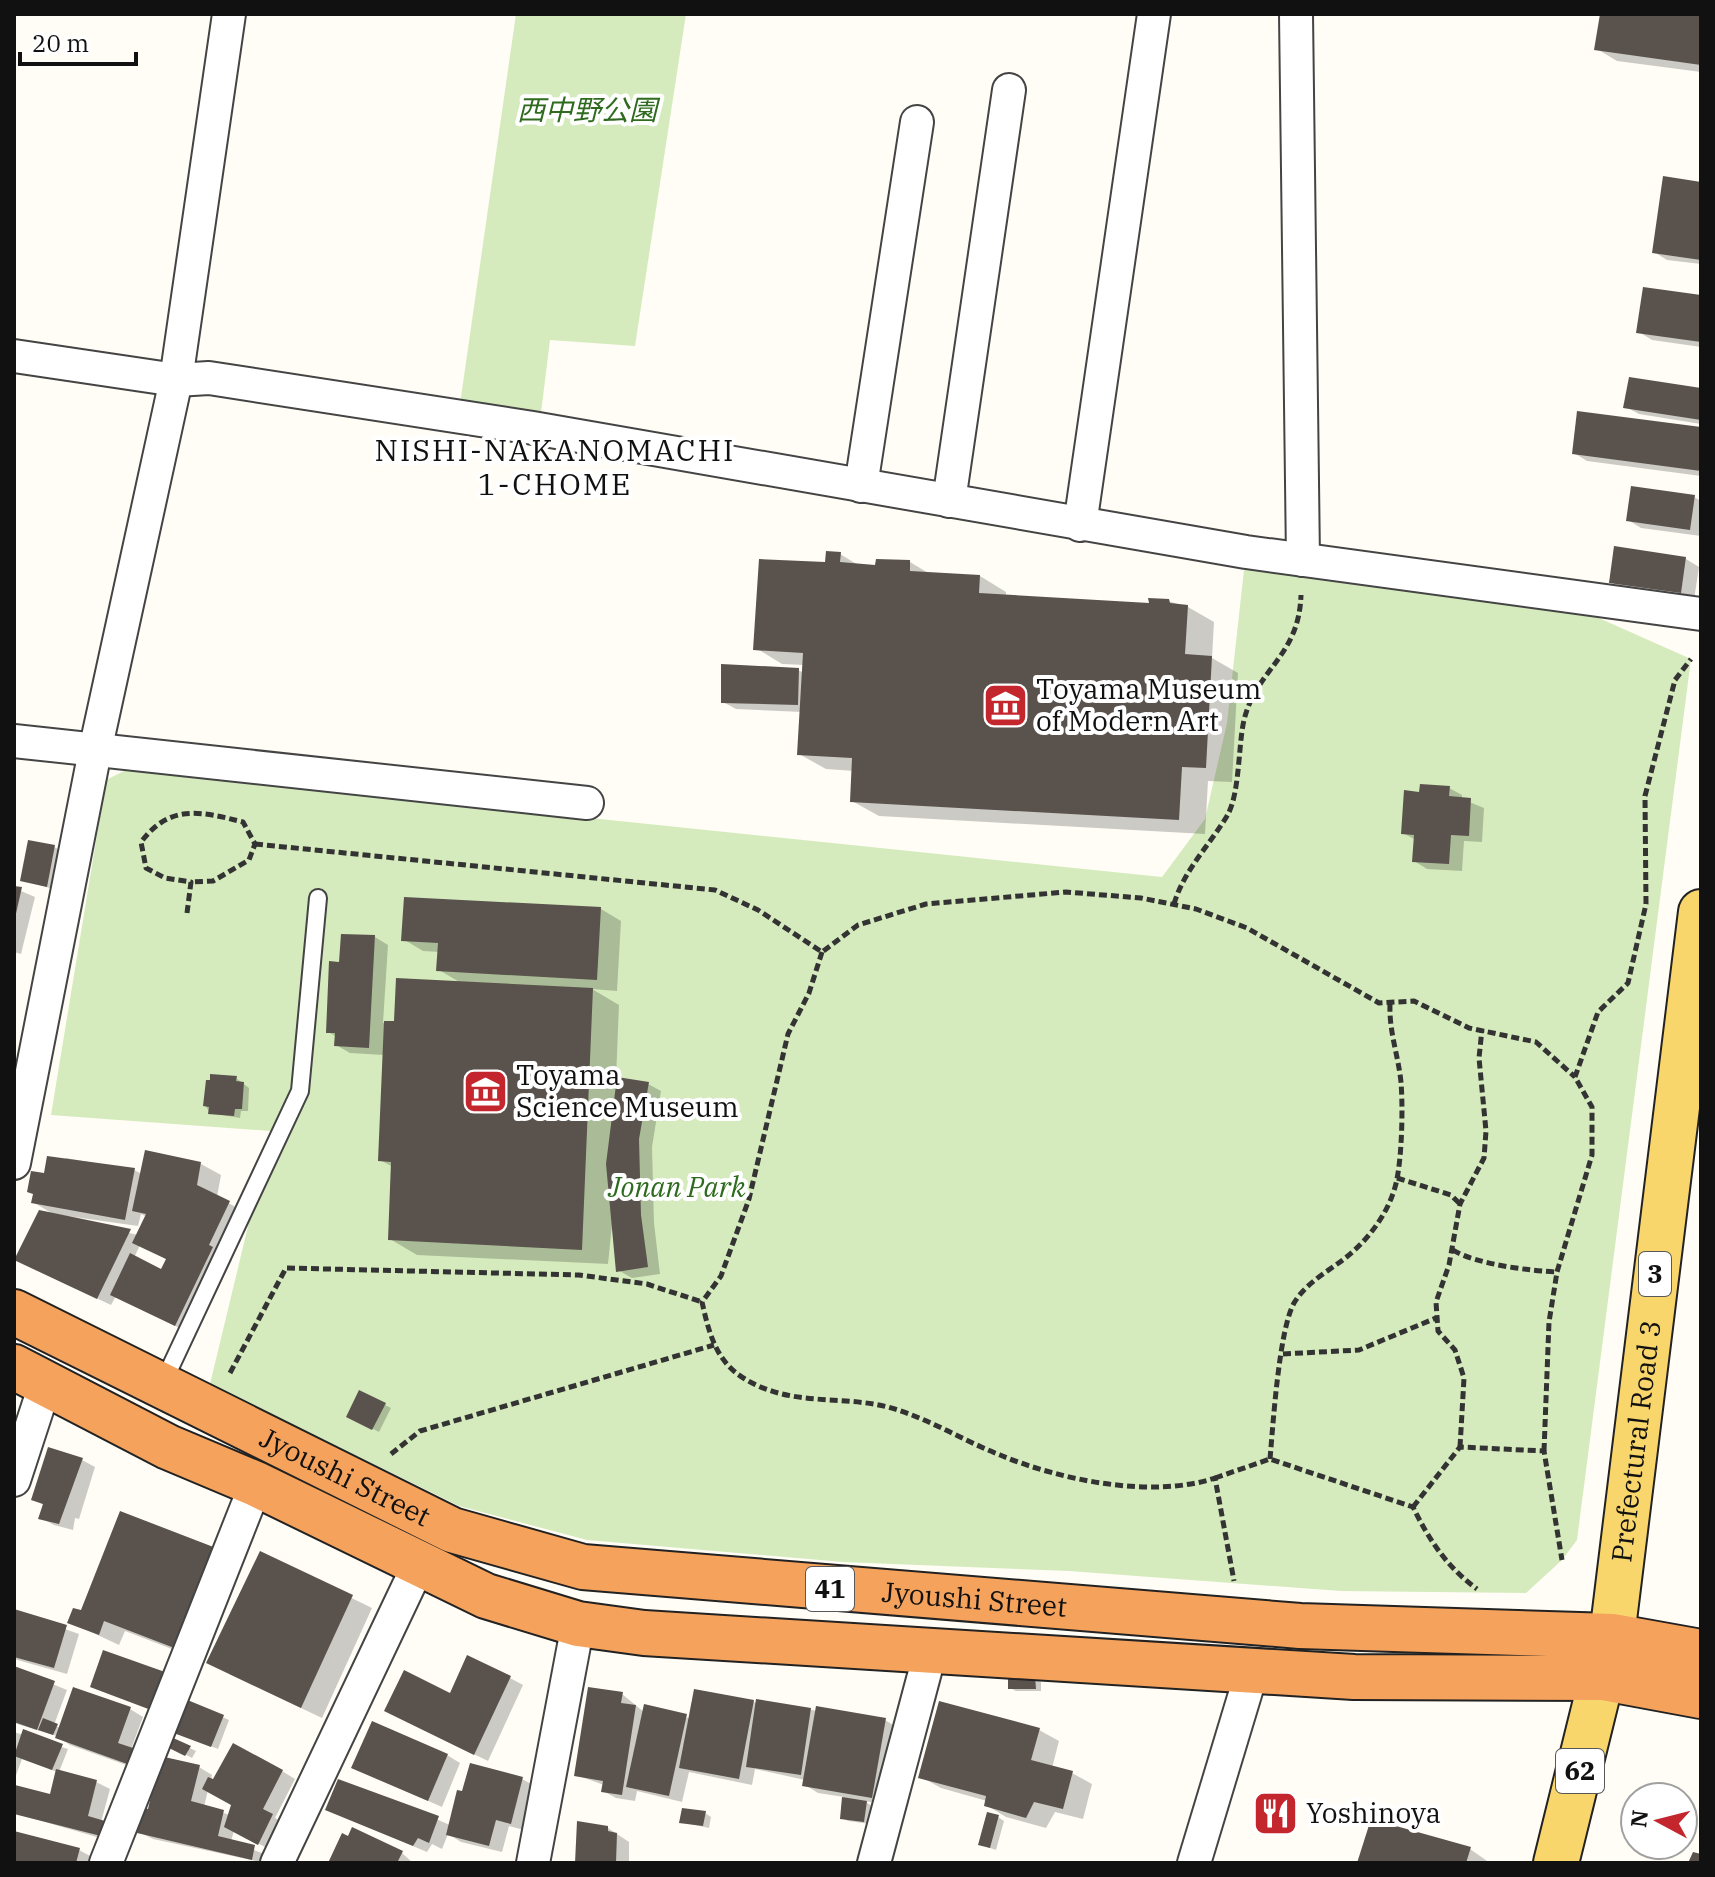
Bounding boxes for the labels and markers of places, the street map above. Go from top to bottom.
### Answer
place label: Toyama Museum of Modern Art [1036,670,1261,739]
museum icon: Toyama Museum of Modern Art [981,681,1029,729]
place label: Toyama Science Museum [516,1056,739,1125]
museum icon: Toyama Science Museum [461,1067,509,1115]
restaurant icon: Yoshinoya [1251,1789,1299,1837]
place label: Yoshinoya [1306,1794,1441,1831]

